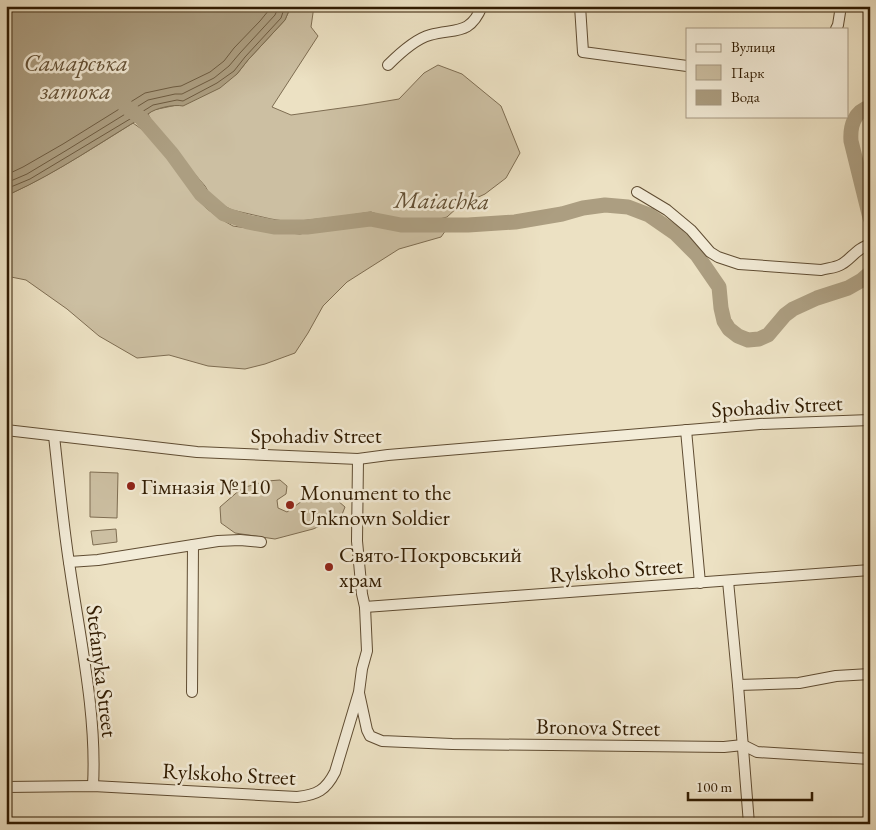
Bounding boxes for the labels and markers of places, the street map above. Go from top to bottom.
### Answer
place label: Гімназія №110 [141,472,271,501]
place label: Monument to the Unknown Soldier [300,478,452,532]
marker: Гімназія №110 [125,480,137,492]
marker: Monument to the Unknown Soldier [284,499,296,511]
place label: Свято-Покровський храм [339,540,522,594]
marker: Свято-Покровський храм [323,561,335,573]

